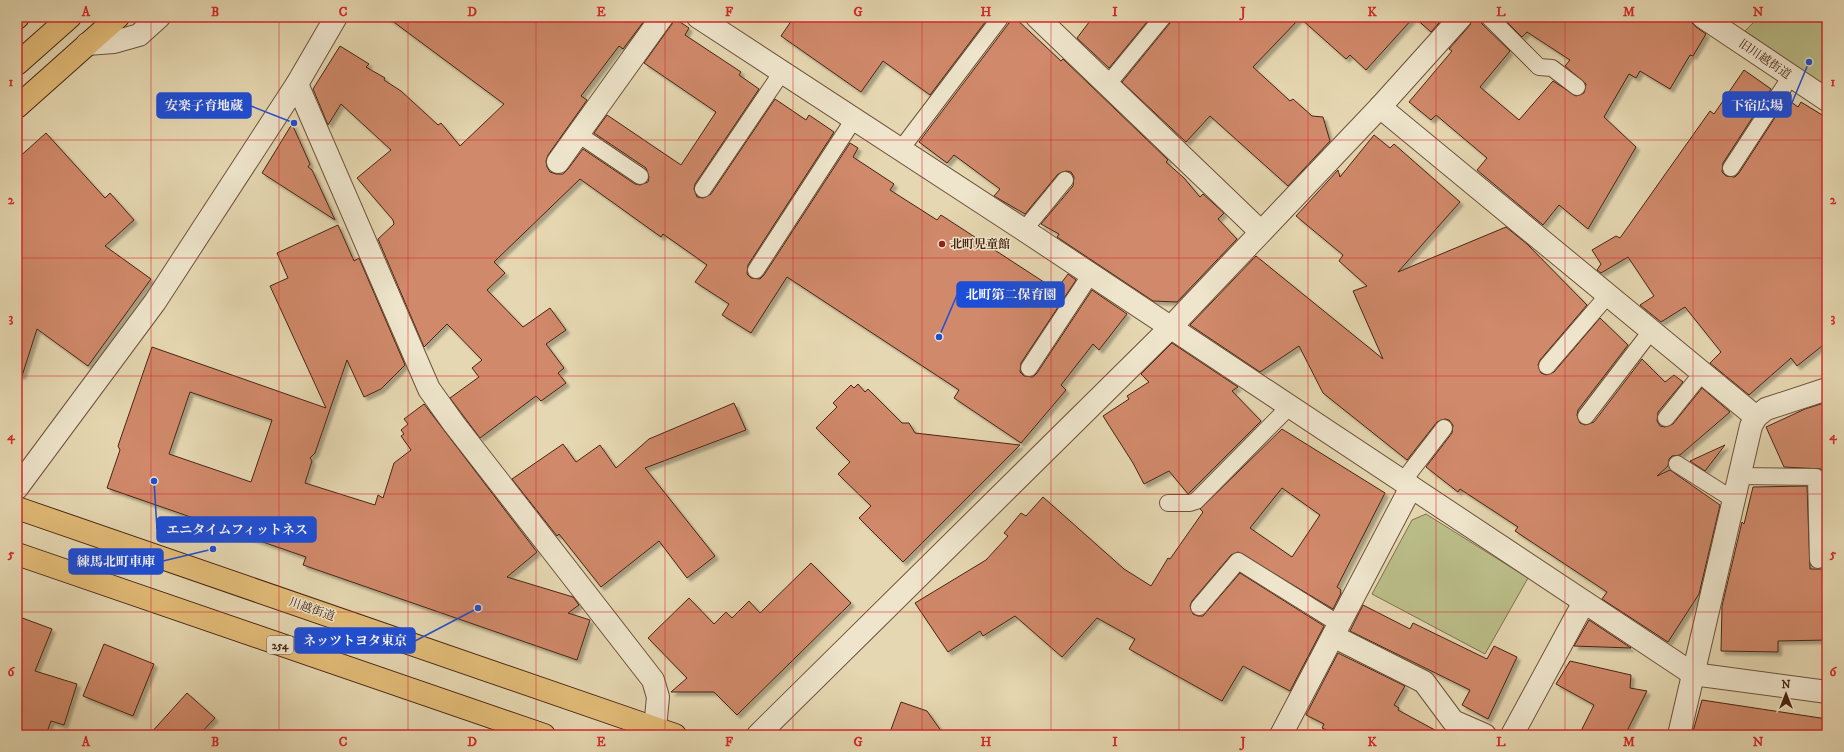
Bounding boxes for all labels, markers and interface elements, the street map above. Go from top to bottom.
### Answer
text: A [81,4,91,20]
text: B [211,4,219,20]
text: C [339,4,348,20]
text: D [467,4,477,20]
text: E [596,4,606,20]
text: F [725,4,734,20]
text: G [853,4,863,20]
text: H [981,4,992,20]
text: I [1112,4,1118,20]
text: J [1238,4,1246,21]
text: K [1367,4,1377,20]
text: L [1496,4,1506,20]
text: M [1623,4,1635,20]
text: N [1753,4,1764,20]
street label: 旧川越街道 [1736,36,1794,82]
text: 1 [9,74,14,90]
text: 1 [1831,74,1836,90]
callout: 下宿広場 [1723,92,1791,117]
callout: 安楽子育地蔵 [157,93,251,118]
text: 安楽子育地蔵 [165,98,243,114]
text: 下宿広場 [1731,98,1783,114]
text: 2 [8,192,15,208]
text: 2 [1830,192,1837,208]
place label: 北町児童館 [950,237,1010,252]
marker: 北町児童館 [937,239,947,249]
callout: 北町第二保育園 [957,282,1064,307]
text: 北町第二保育園 [965,287,1057,303]
text: 3 [9,310,14,326]
text: 3 [1831,310,1836,326]
text: 4 [6,428,15,445]
text: 4 [1828,428,1837,445]
callout: エニタイムフィットネス [157,517,316,542]
text: エニタイムフィットネス [166,522,308,538]
text: 5 [7,546,15,562]
text: 5 [1829,546,1837,562]
callout: 練馬北町車庫 [69,549,163,574]
text: 練馬北町車庫 [77,554,155,570]
street label: 川越街道 [287,595,337,624]
callout: ネッツトヨタ東京 [295,628,415,653]
text: ネッツトヨタ東京 [303,633,407,649]
road number: 254 [267,636,293,654]
text: 6 [8,664,16,680]
text: 6 [1830,664,1838,680]
north arrow [1766,674,1806,714]
text: N [1781,678,1791,692]
text: A [81,734,91,750]
text: B [211,734,219,750]
text: C [339,734,348,750]
text: D [467,734,477,750]
text: E [596,734,606,750]
text: F [725,734,734,750]
text: G [853,734,863,750]
text: H [981,734,992,750]
text: I [1112,734,1118,750]
text: J [1238,734,1246,751]
text: K [1367,734,1377,750]
text: L [1496,734,1506,750]
text: M [1623,734,1635,750]
text: N [1753,734,1764,750]

